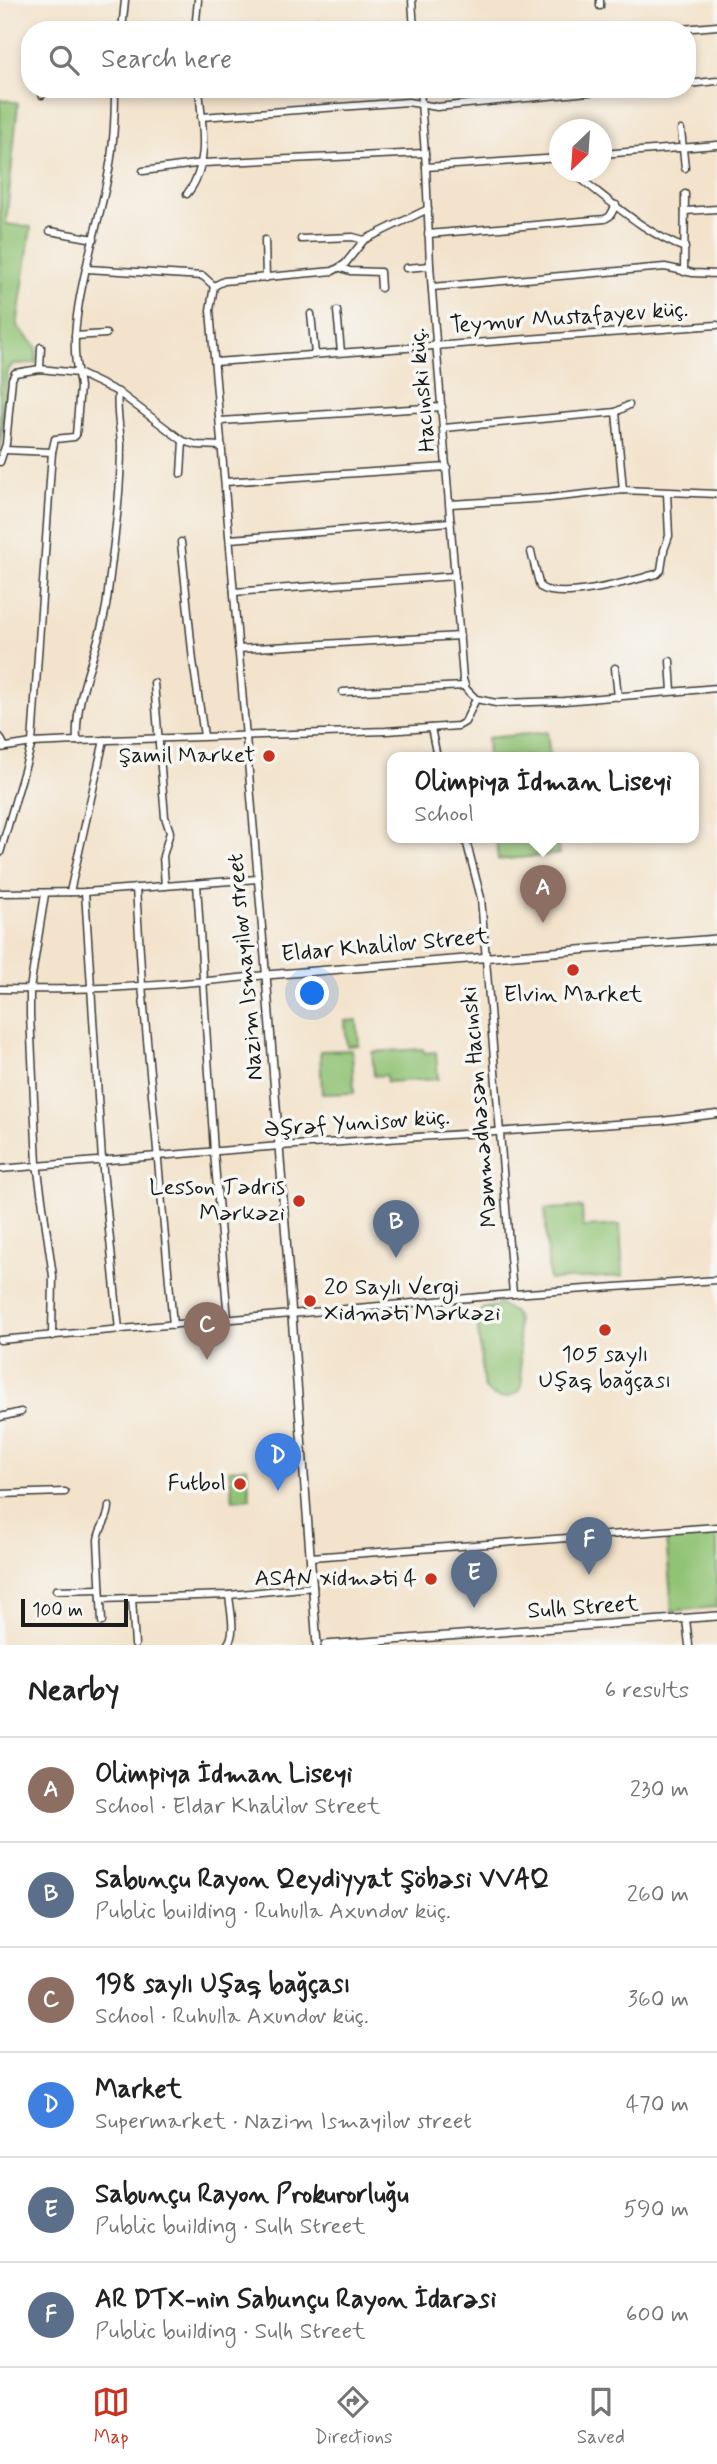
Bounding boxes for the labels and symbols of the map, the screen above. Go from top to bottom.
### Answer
north arrow [549,119,612,182]
street label: Teymur Mustafayev küç. [449,295,689,341]
street label: Hacınski küç. [403,327,443,453]
place label: Şamil Market [118,741,255,771]
marker: Şamil Market [261,748,277,764]
street label: Nazim Ismayilov street [221,852,271,1082]
pin: A [520,865,566,923]
street label: Eldar Khalilov Street [280,922,490,970]
marker: Elvin Market [565,962,581,978]
your location [295,976,329,1010]
place label: Elvin Market [504,980,643,1010]
street label: Məmmədhəsən Hacınski [455,985,505,1229]
street label: Əşrəf Yunisov küç. [263,1103,451,1145]
place label: Lesson Tədris Mərkəzi [149,1173,285,1229]
marker: Lesson Tədris Mərkəzi [291,1193,307,1209]
pin: B [373,1200,419,1258]
place label: 20 Saylı Vergi Xidməti Mərkəzi [324,1273,500,1329]
marker: 20 Saylı Vergi Xidməti Mərkəzi [302,1293,318,1309]
pin: C [184,1302,230,1360]
marker: 105 saylı Uşaq bağçası [597,1322,613,1338]
place label: 105 saylı Uşaq bağçası [539,1340,671,1396]
pin: D [255,1433,301,1491]
place label: Futbol [167,1469,226,1499]
marker: Futbol [232,1476,248,1492]
pin: F [566,1517,612,1575]
pin: E [451,1550,497,1608]
place label: ASAN xidməti 4 [255,1564,417,1594]
marker: ASAN xidməti 4 [423,1571,439,1587]
street label: Sulh Street [526,1589,640,1627]
scale bar [21,1596,128,1628]

